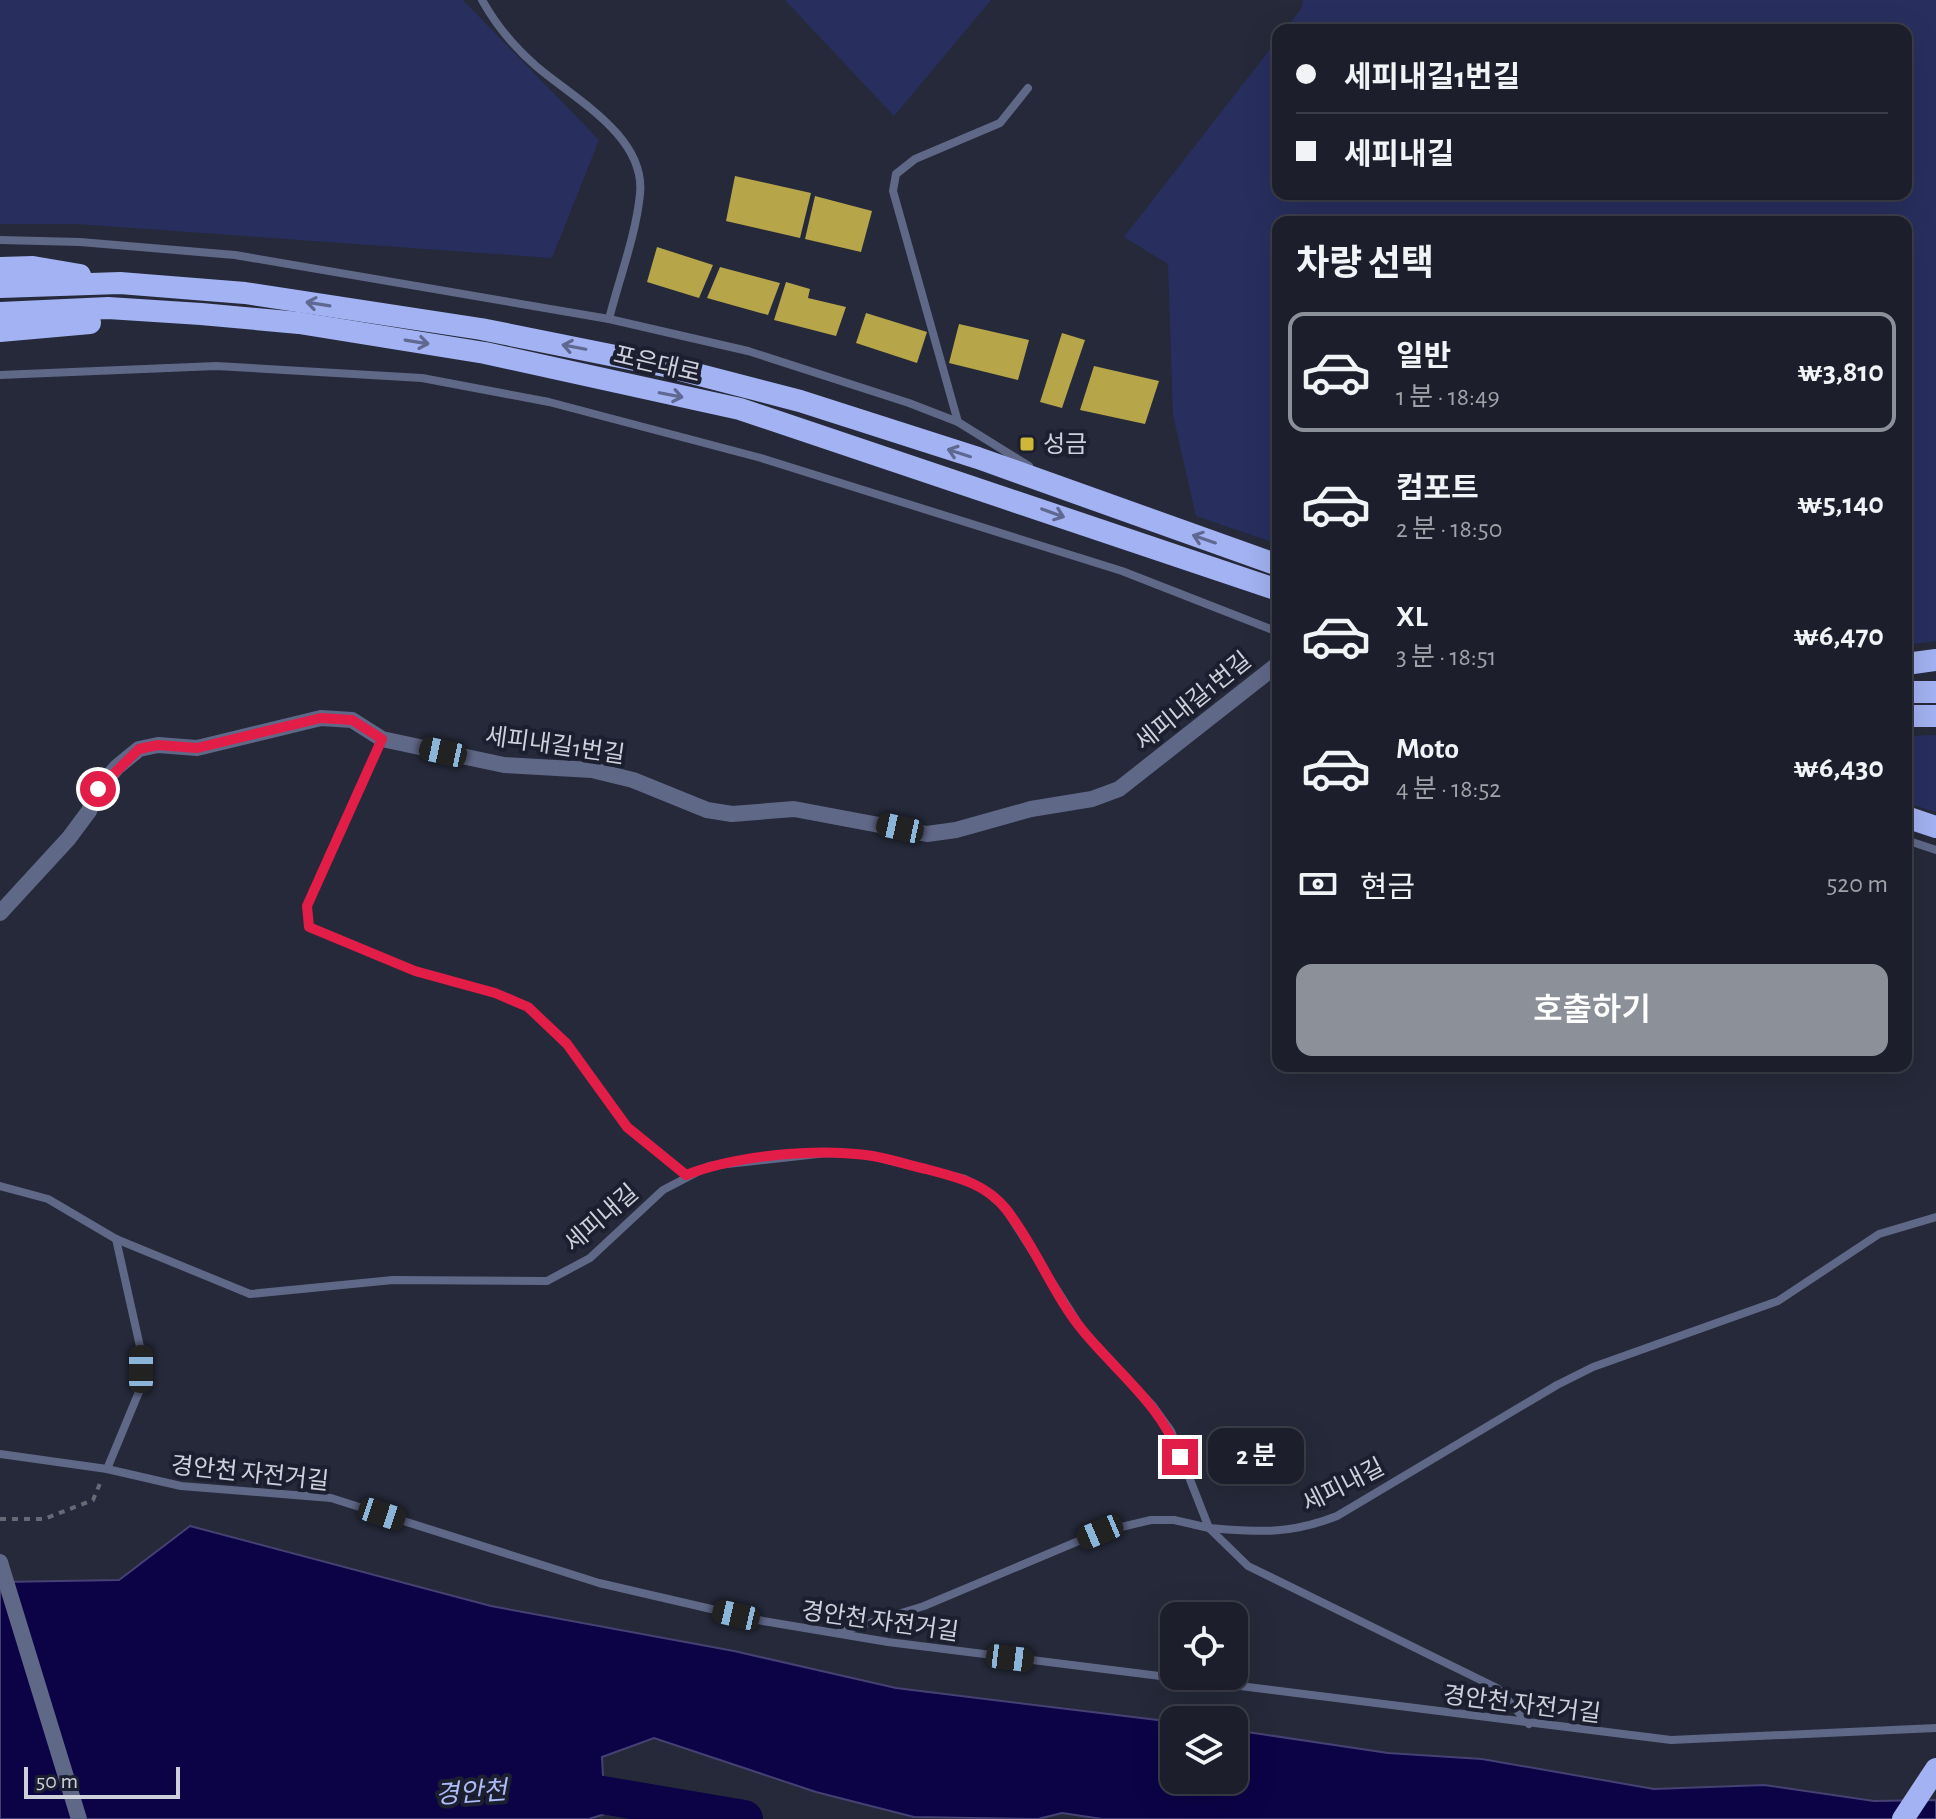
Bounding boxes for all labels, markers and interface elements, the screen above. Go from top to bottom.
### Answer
text: 세피내길1번길 [1344,63,1520,93]
text: 세피내길 [1344,140,1454,170]
text: 차량 선택 [1296,246,1434,282]
one-way arrow [305,296,331,311]
one-way arrow [403,335,429,350]
icon: car [1300,336,1372,408]
one-way arrow [561,339,587,354]
street label: 포은대로 [611,342,703,387]
text: 일반 [1396,342,1451,372]
text: ₩3,810 [1797,357,1884,387]
text: 1 분 · 18:49 [1396,384,1500,410]
one-way arrow [658,388,683,403]
place label: 성금 [1043,432,1087,457]
marker: 성금 [1018,435,1036,453]
one-way arrow [947,444,972,459]
icon: car [1300,468,1372,540]
text: 컴포트 [1396,474,1479,504]
text: ₩5,140 [1797,489,1884,519]
one-way arrow [1040,506,1065,521]
text: 2 분 · 18:50 [1396,516,1502,542]
one-way arrow [1192,531,1217,546]
icon: car [1300,600,1372,672]
text: XL [1396,602,1428,632]
text: ₩6,470 [1793,621,1884,651]
text: 3 분 · 18:51 [1396,644,1497,670]
street label: 세피내길1번길 [1131,647,1256,755]
street label: 세피내길1번길 [484,723,626,768]
icon: car [1300,732,1372,804]
text: Moto [1396,734,1459,764]
car [417,735,469,769]
text: ₩6,430 [1793,753,1884,783]
route start [80,771,116,807]
text: 4 분 · 18:52 [1396,776,1501,802]
car [874,811,926,845]
icon: cash [1296,862,1340,906]
text: 520 m [1826,871,1888,897]
text: 현금 [1360,873,1415,903]
button: 호출하기 [1296,964,1888,1056]
street label: 세피내길 [560,1180,643,1257]
car [129,1345,153,1393]
callout: 2 분 [1208,1429,1304,1485]
route end [1162,1439,1198,1475]
text: 2 분 [1236,1443,1276,1469]
street label: 경안천 자전거길 [170,1453,330,1494]
street label: 세피내길 [1298,1454,1388,1517]
car [355,1495,409,1533]
car [1073,1512,1127,1552]
car [710,1598,762,1632]
street label: 경안천 자전거길 [800,1598,960,1645]
map controls [1160,1602,1248,1794]
button: locate [1160,1602,1248,1690]
car [985,1643,1035,1673]
street label: 경안천 자전거길 [1442,1682,1602,1727]
button: layers [1160,1706,1248,1794]
scale bar [24,1763,180,1799]
text: 50 m [36,1770,78,1792]
water label: 경안천 [434,1776,511,1808]

